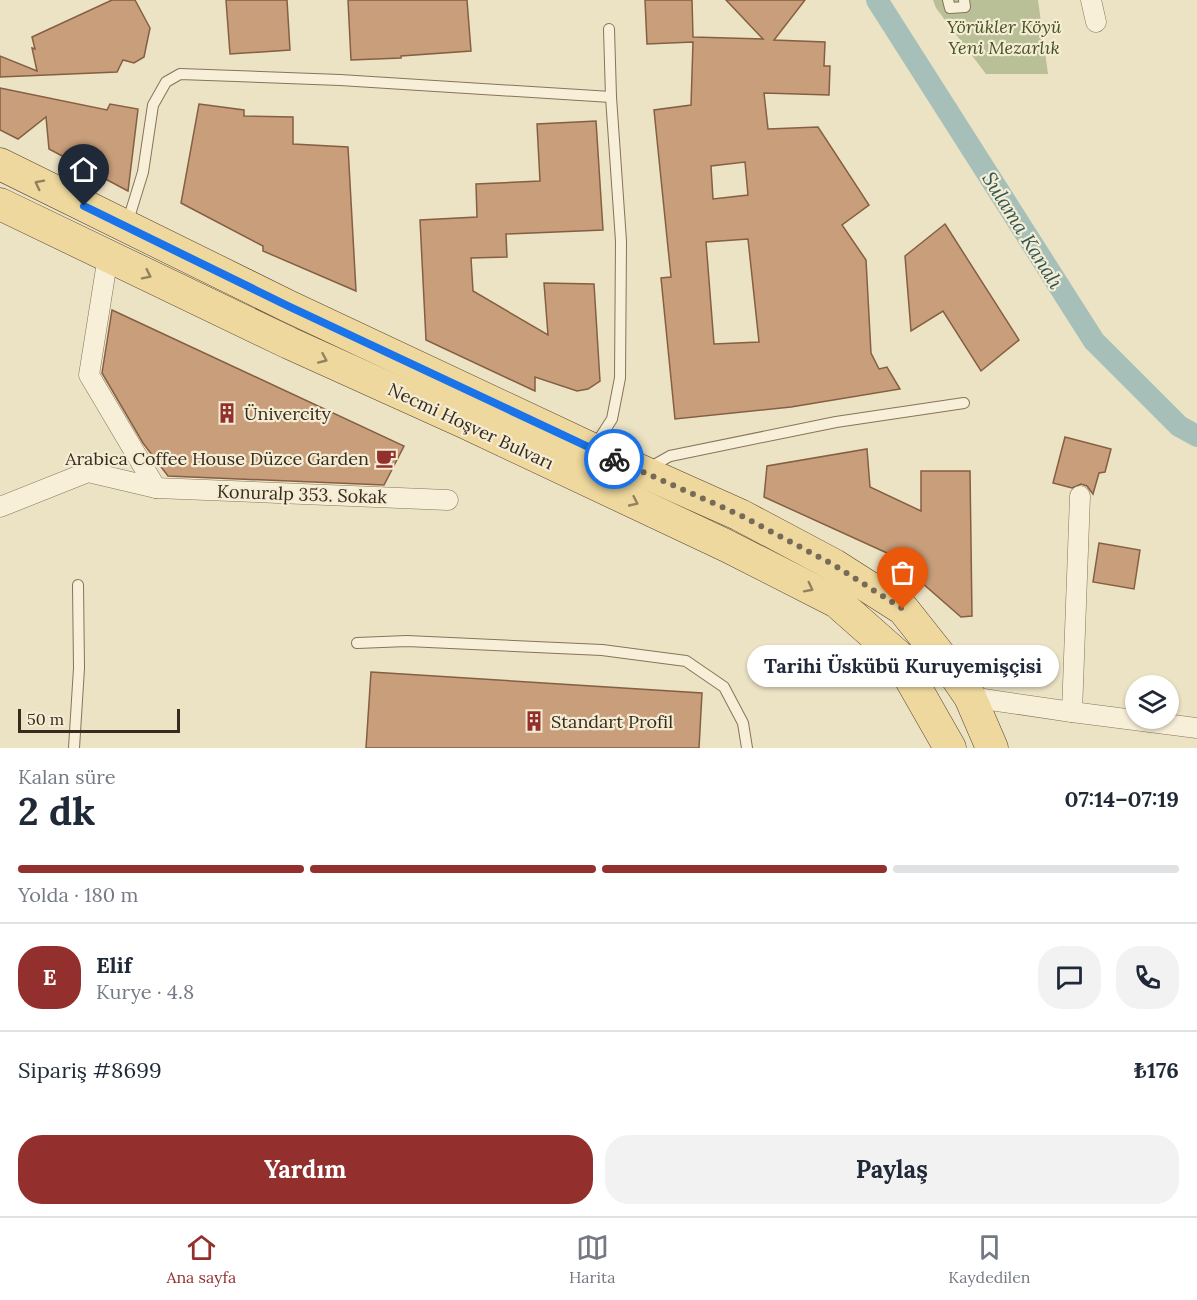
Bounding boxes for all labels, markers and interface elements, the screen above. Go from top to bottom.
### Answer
park label: Yörükler Köyü Yeni Mezarlık [946,15,1062,59]
pin [58,144,109,206]
icon: home [67,153,100,186]
water label: Sulama Kanalı [977,167,1069,293]
one-way arrow [35,180,46,191]
one-way arrow [141,267,152,279]
one-way arrow [317,351,328,363]
street label: Necmi Hoşver Bulvarı [385,378,557,474]
building icon: Ünivercity [215,401,239,425]
place label: Ünivercity [244,402,332,425]
courier [584,429,644,489]
icon: bike [598,443,631,476]
cafe icon: Arabica Coffee House Düzce Garden [374,446,398,470]
place label: Arabica Coffee House Düzce Garden [64,447,369,470]
street label: Konuralp 353. Sokak [217,480,388,508]
one-way arrow [627,495,638,507]
pin [877,547,928,609]
icon: bag [886,556,919,589]
one-way arrow [803,580,814,592]
callout: Tarihi Üskübü Kuruyemişçisi [747,645,1059,687]
text: Tarihi Üskübü Kuruyemişçisi [764,653,1042,678]
map controls [1125,675,1179,729]
button: layers [1125,675,1179,729]
scale bar [18,706,180,734]
text: 50 m [27,709,64,729]
building icon: Standart Profil [522,709,546,733]
place label: Standart Profil [551,710,673,733]
text: Kalan süre [18,764,116,789]
text: 07:14–07:19 [1064,785,1179,813]
text: 2 dk [18,786,95,836]
text: Yolda · 180 m [18,882,138,907]
button: chat [1038,946,1101,1009]
button: phone [1116,946,1179,1009]
text: Elif [96,951,132,979]
text: E [43,963,56,991]
text: Kurye · 4.8 [96,979,194,1004]
text: Sipariş #8699 [18,1056,162,1084]
text: ₺176 [1134,1056,1179,1084]
button: Yardım [18,1135,593,1204]
button: Paylaş [605,1135,1179,1204]
tab: Ana sayfa [166,1231,236,1287]
tab: Harita [569,1231,615,1287]
tab: Kaydedilen [948,1231,1031,1287]

